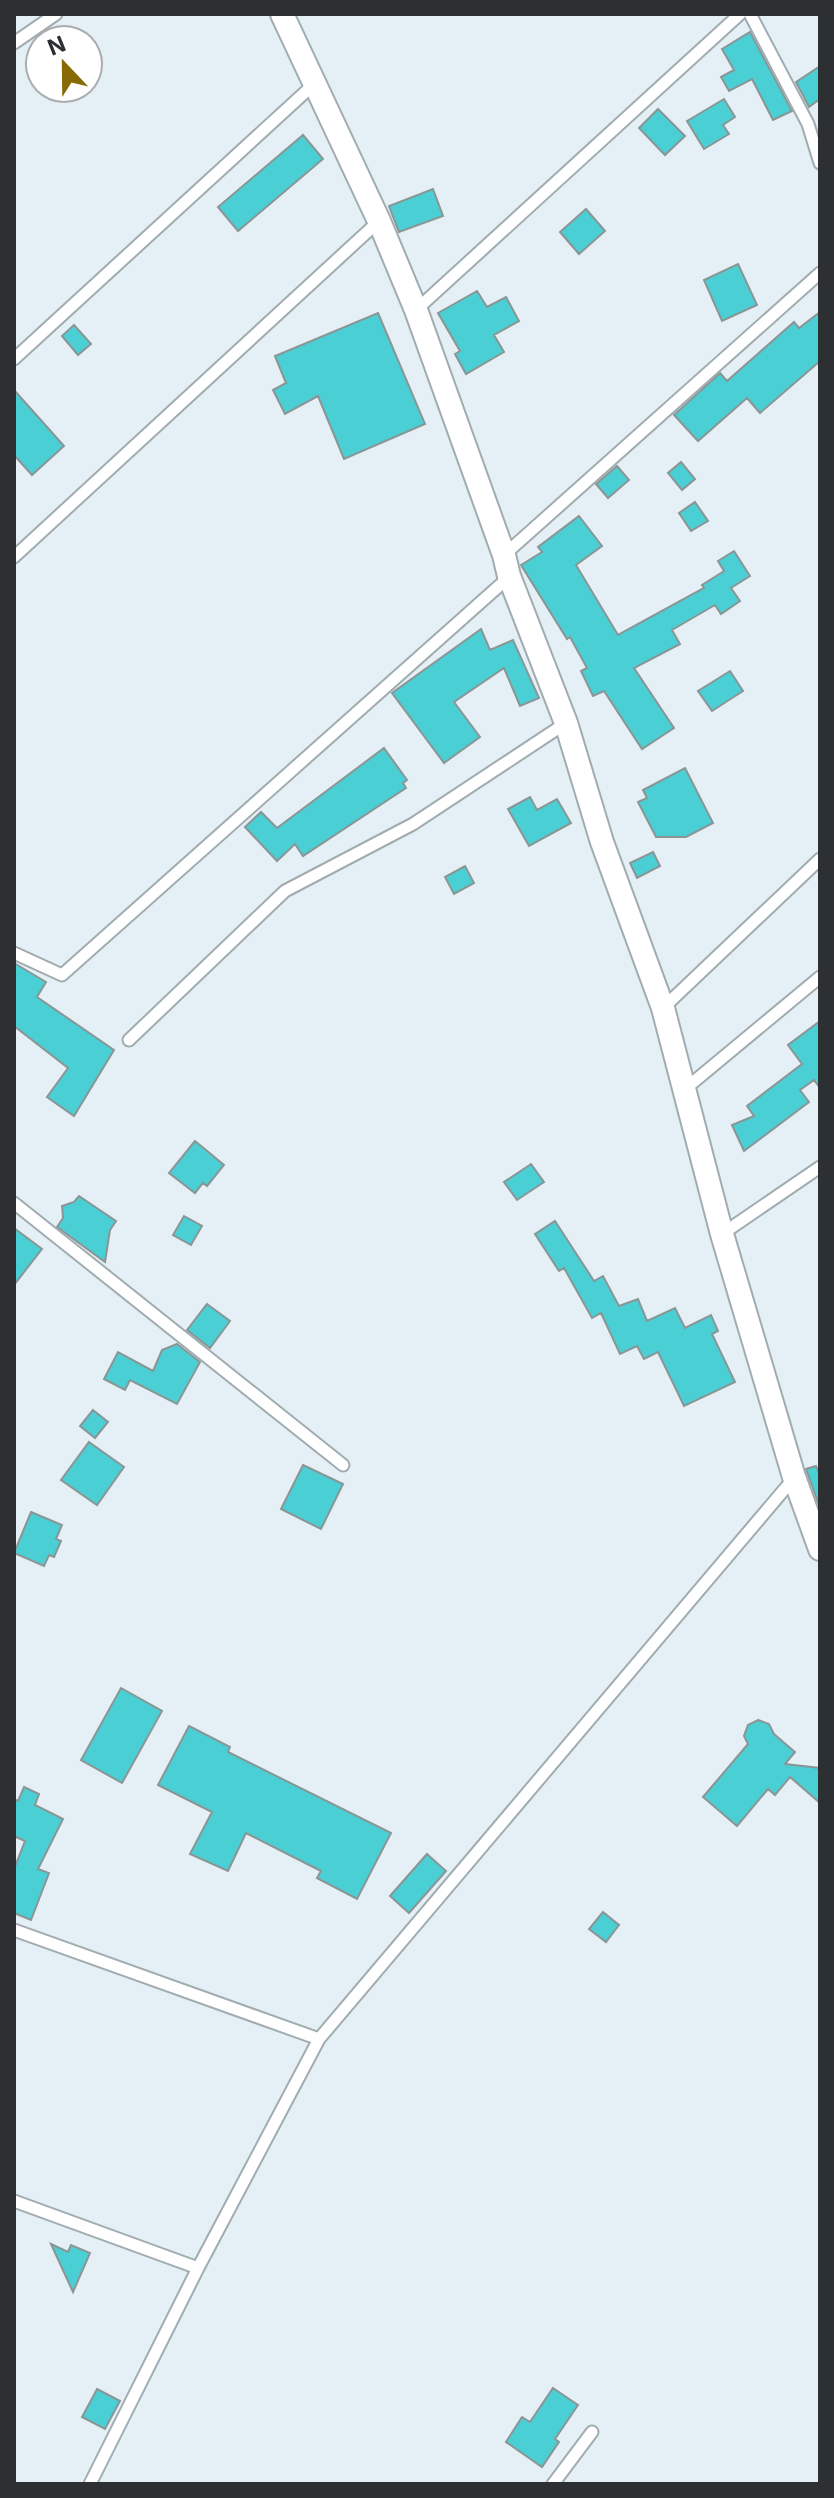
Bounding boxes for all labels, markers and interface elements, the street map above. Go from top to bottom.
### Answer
north arrow [24,24,104,104]
text: N [44,30,69,61]

